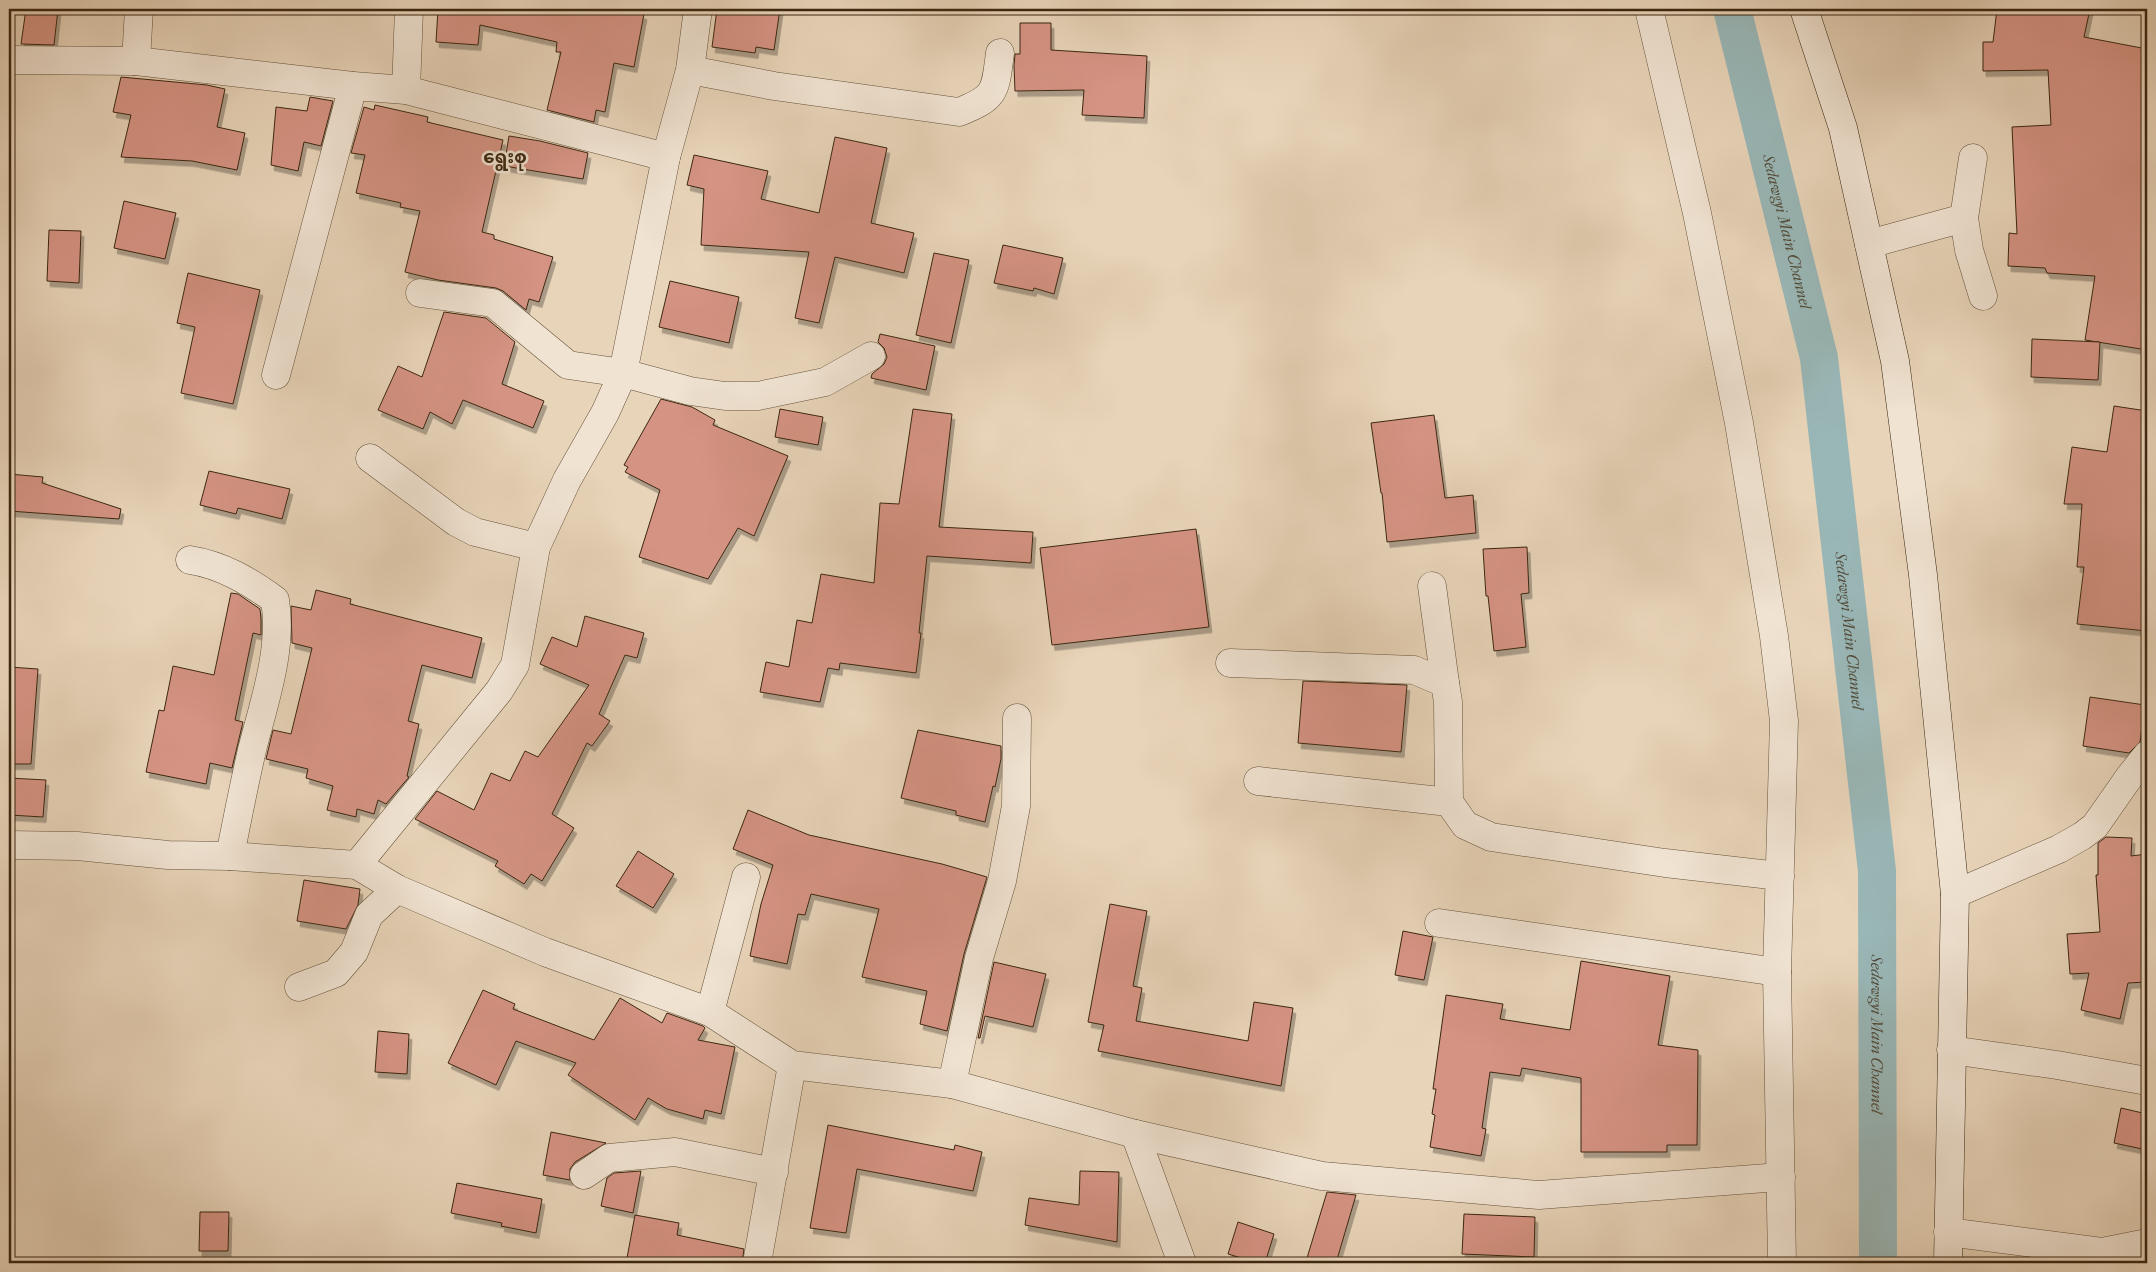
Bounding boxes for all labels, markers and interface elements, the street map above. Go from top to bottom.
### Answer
district label: ရွေးစု [483,147,527,171]
water label: Sedawgyi Main Channel [1759,151,1816,313]
water label: Sedawgyi Main Channel [1831,550,1868,713]
water label: Sedawgyi Main Channel [1868,954,1887,1115]

